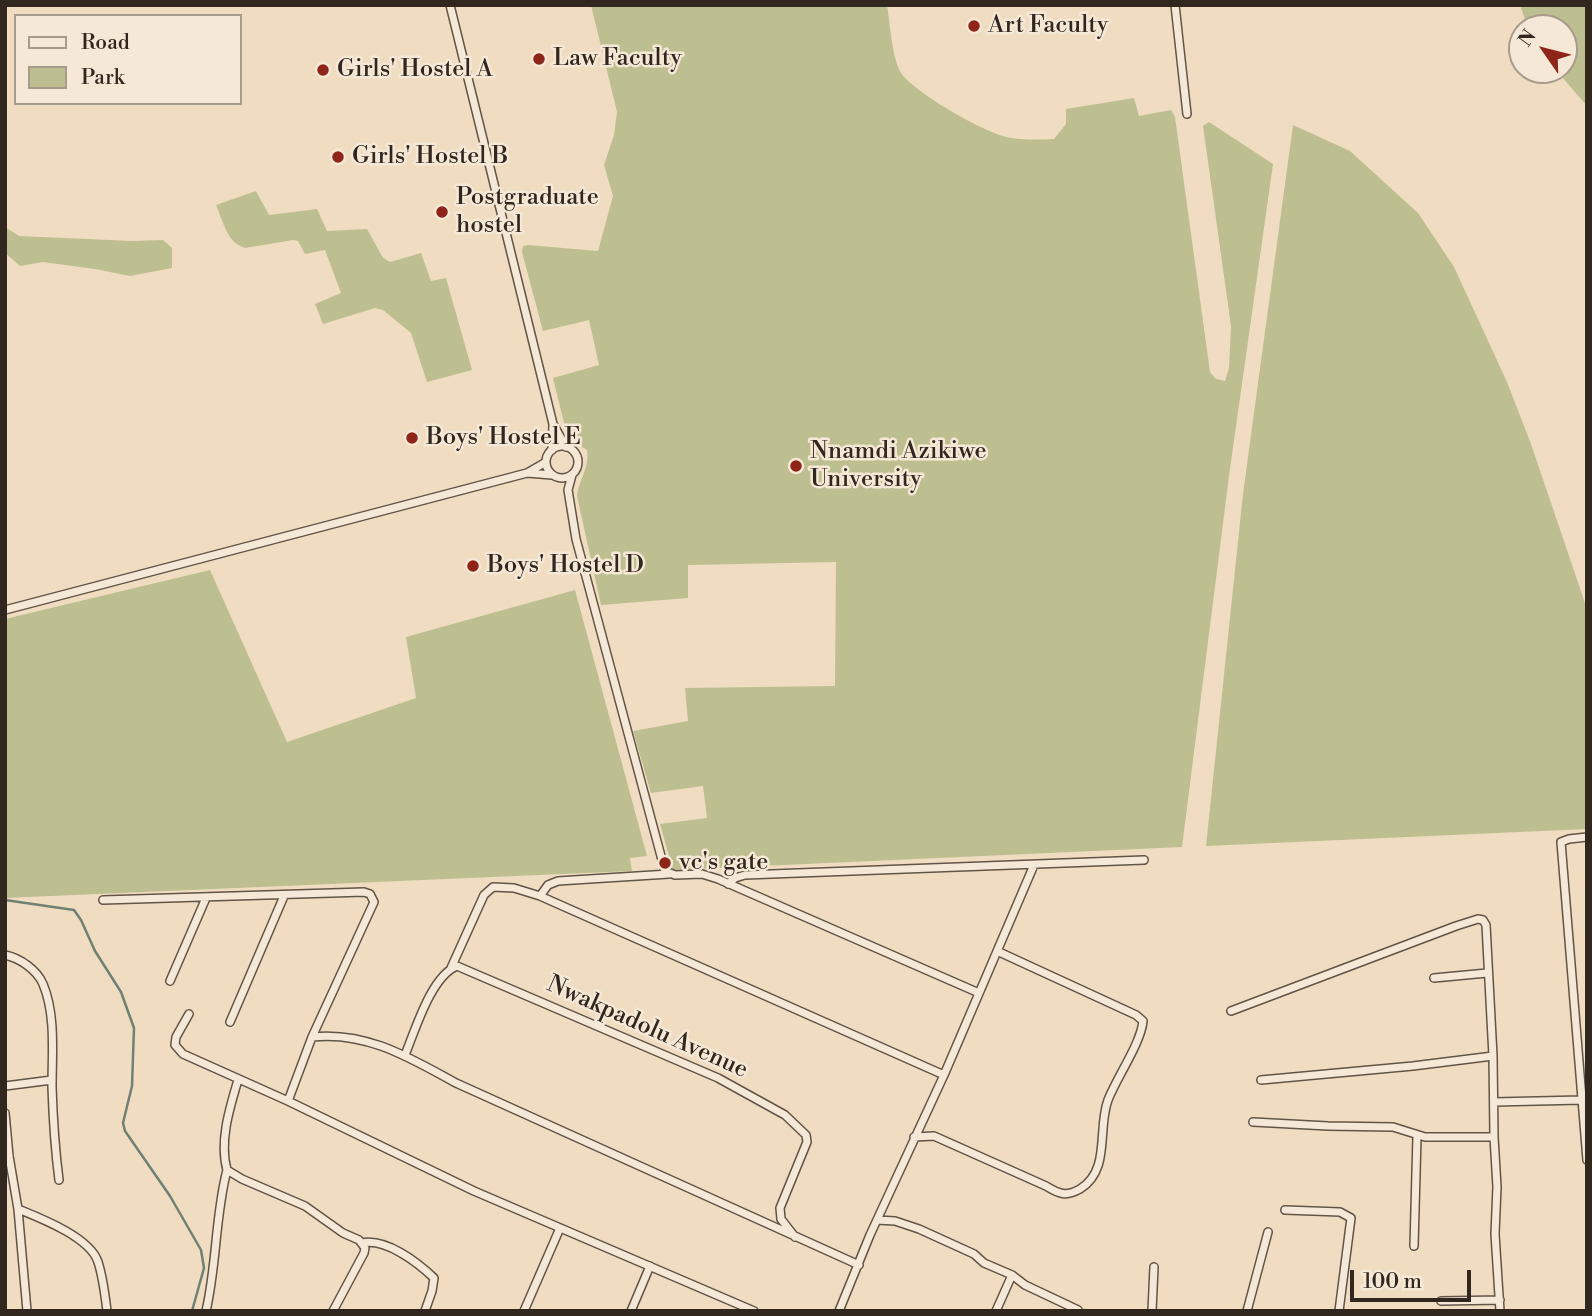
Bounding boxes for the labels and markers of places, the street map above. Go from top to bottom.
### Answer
place label: Art Faculty [988,12,1108,40]
marker: Art Faculty [966,18,982,34]
place label: Law Faculty [553,45,682,73]
marker: Law Faculty [531,51,547,67]
place label: Girls' Hostel A [337,56,493,84]
marker: Girls' Hostel A [315,62,331,78]
place label: Girls' Hostel B [352,143,508,171]
marker: Girls' Hostel B [330,149,346,165]
place label: Postgraduate hostel [456,184,599,240]
marker: Postgraduate hostel [434,204,450,220]
place label: Boys' Hostel E [426,424,581,452]
marker: Boys' Hostel E [404,430,420,446]
place label: Nnamdi Azikiwe University [810,438,987,494]
marker: Nnamdi Azikiwe University [788,458,804,474]
place label: Boys' Hostel D [487,552,644,580]
marker: Boys' Hostel D [465,558,481,574]
place label: vc's gate [679,849,768,877]
marker: vc's gate [657,855,673,871]

